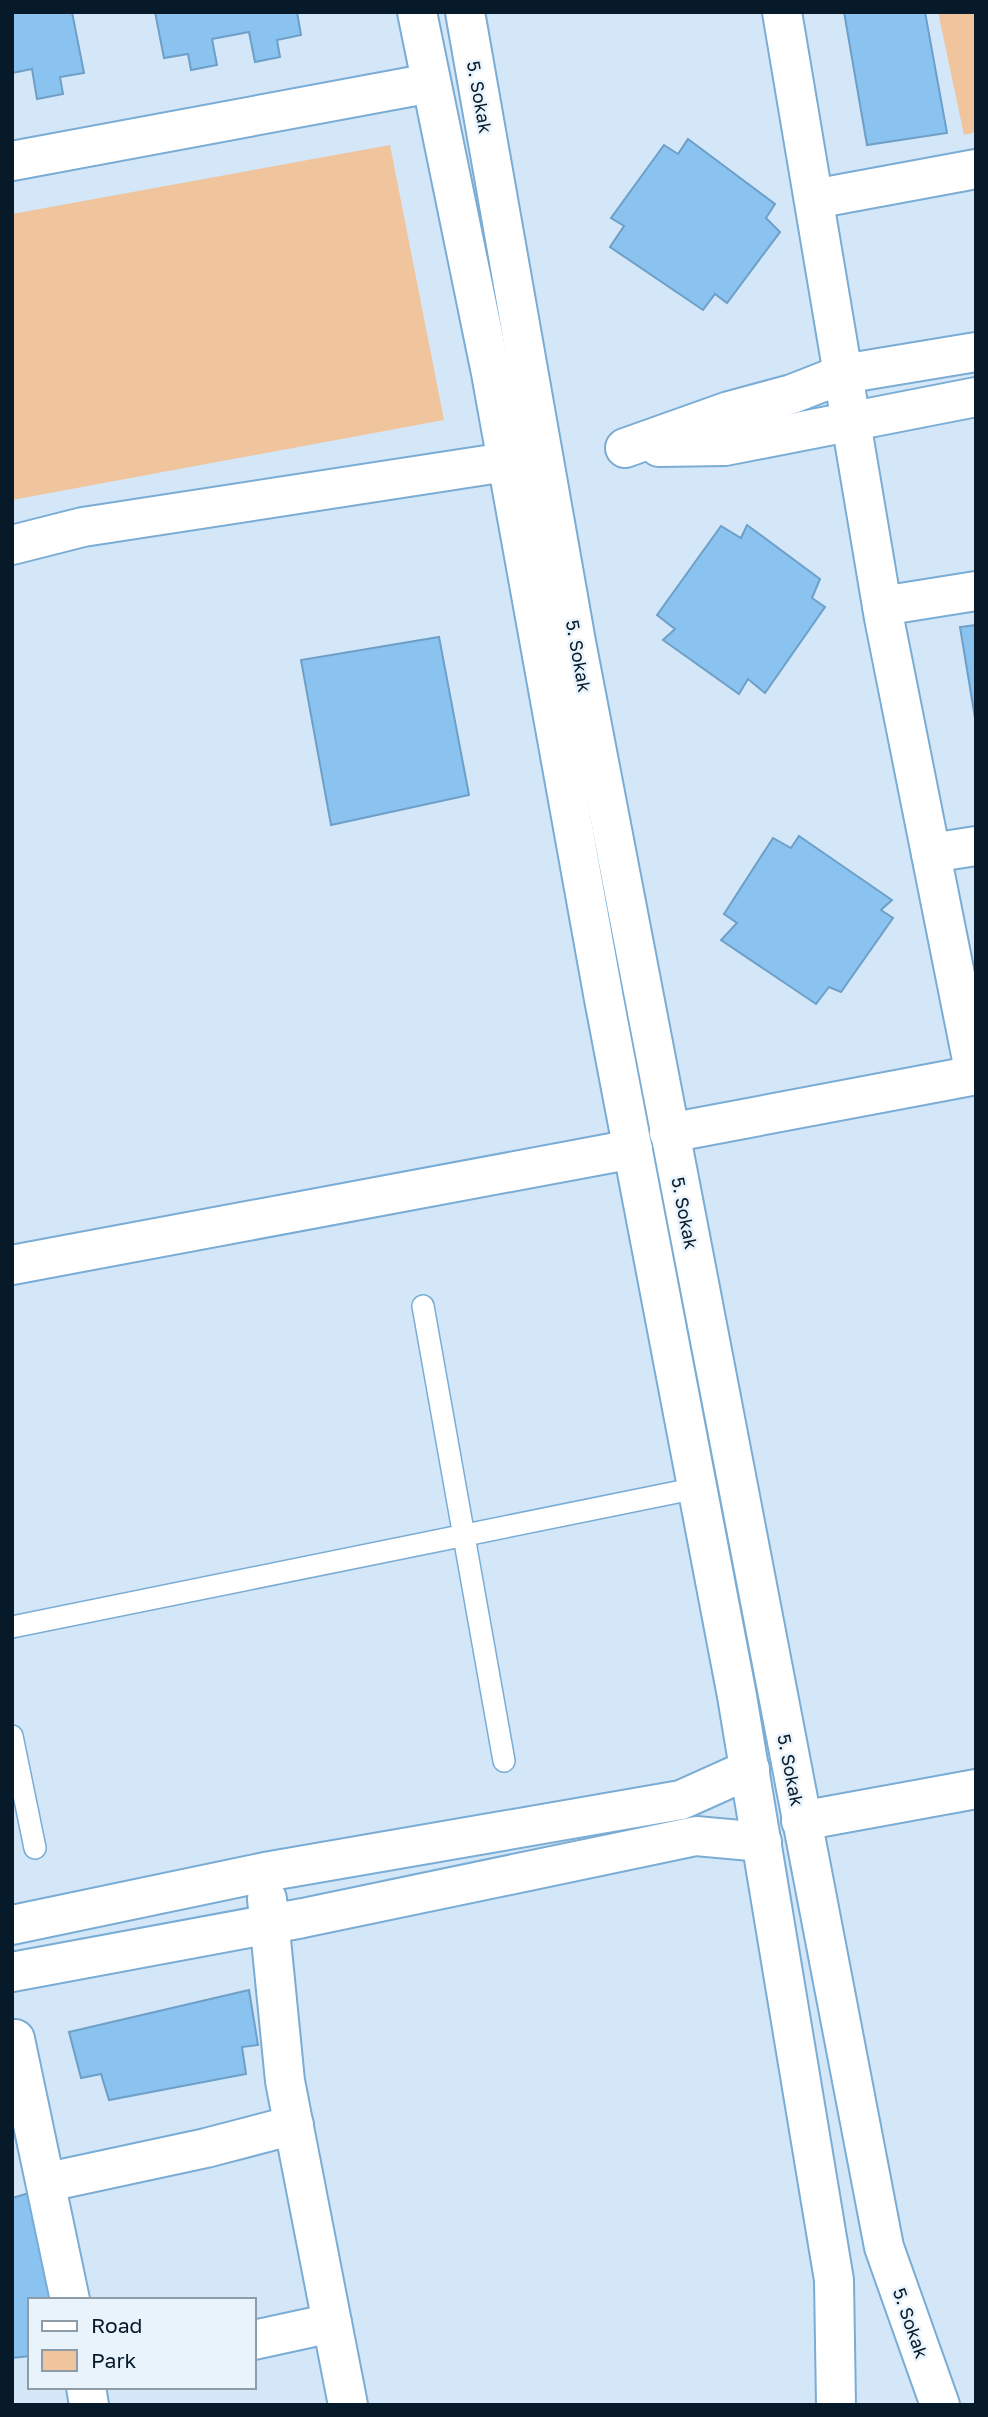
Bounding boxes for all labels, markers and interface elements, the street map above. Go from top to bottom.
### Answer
street label: 5. Sokak [463,59,497,135]
street label: 5. Sokak [562,618,596,694]
street label: 5. Sokak [667,1175,703,1251]
street label: 5. Sokak [773,1732,809,1808]
street label: 5. Sokak [889,2285,933,2361]
legend [28,2298,256,2389]
text: Road [91,2312,142,2338]
text: Park [91,2347,137,2373]

